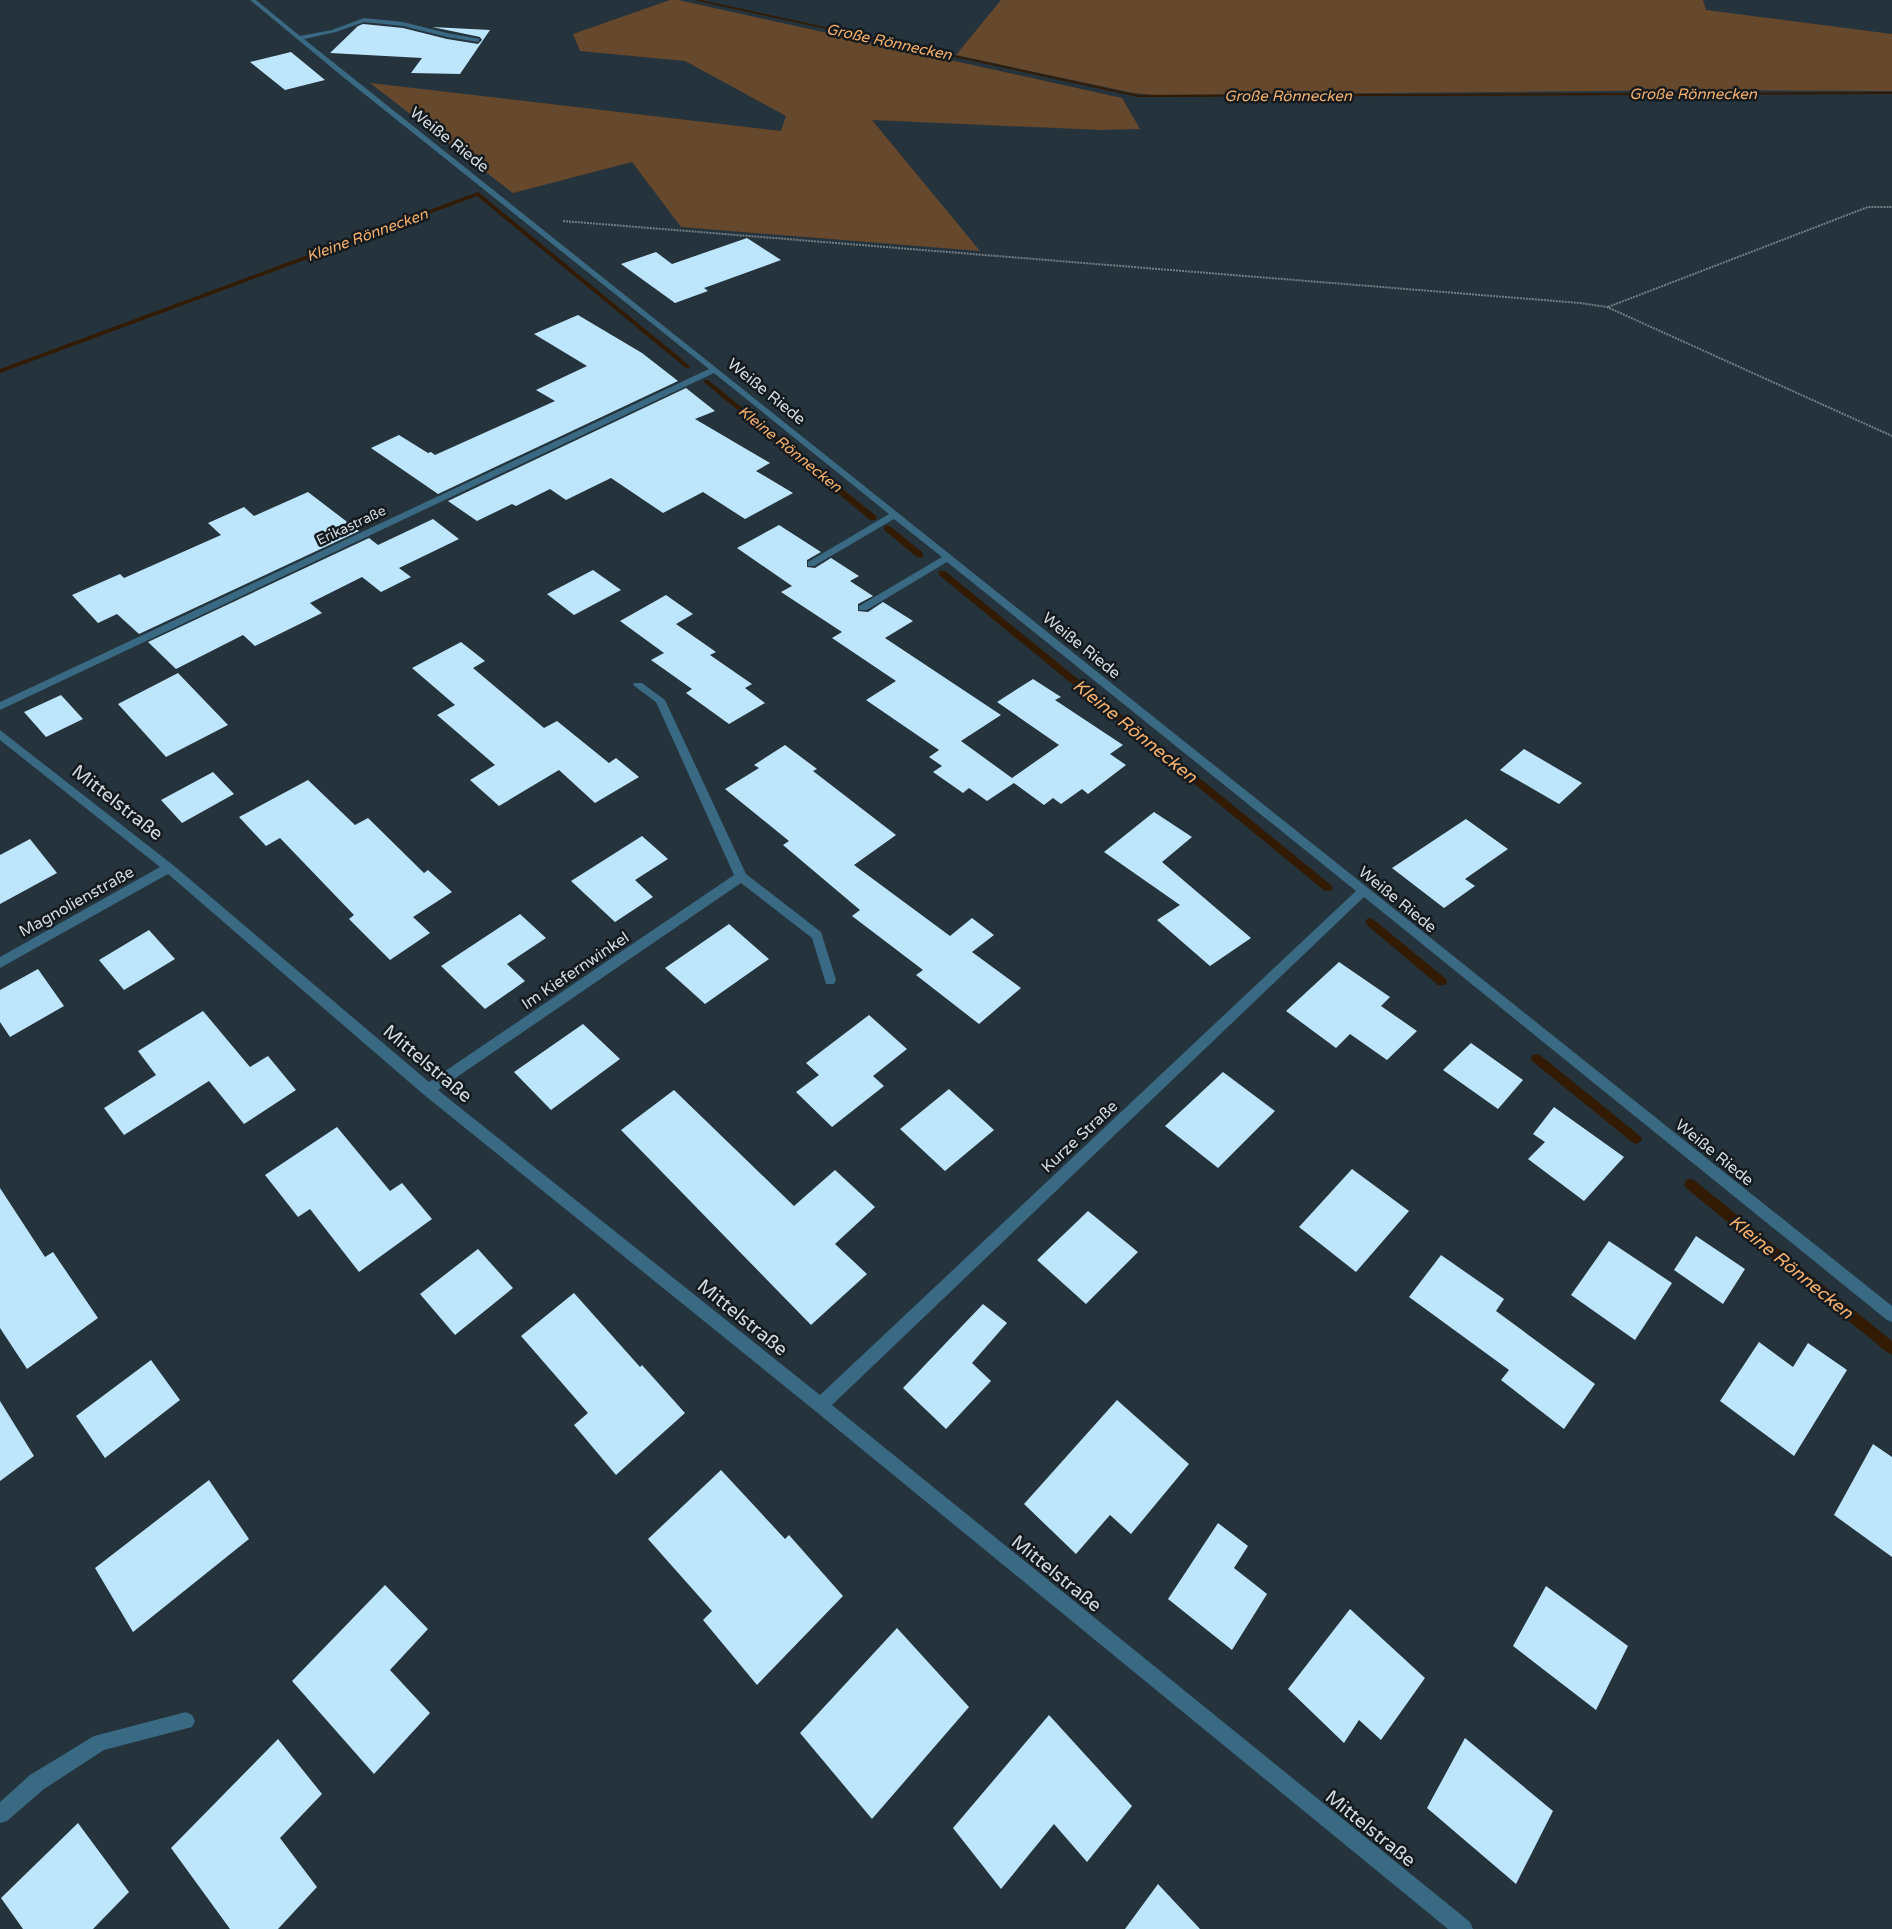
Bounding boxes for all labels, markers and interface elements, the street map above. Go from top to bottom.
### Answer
water label: Große Rönnecken [825,20,954,64]
water label: Große Rönnecken [1629,85,1758,103]
water label: Große Rönnecken [1224,87,1353,105]
street label: Weiße Riede [406,103,493,177]
water label: Kleine Rönnecken [304,204,431,265]
street label: Weiße Riede [723,354,810,429]
water label: Kleine Rönnecken [735,402,846,497]
street label: Erikastraße [314,502,389,549]
street label: Weiße Riede [1038,608,1125,683]
water label: Kleine Rönnecken [1069,674,1202,788]
street label: Mittelstraße [68,760,167,845]
street label: Magnolienstraße [15,862,137,942]
street label: Weiße Riede [1354,862,1441,937]
street label: Im Kiefernwinkel [518,927,633,1014]
street label: Mittelstraße [378,1020,476,1107]
street label: Kurze Straße [1037,1096,1122,1177]
street label: Weiße Riede [1671,1115,1758,1190]
water label: Kleine Rönnecken [1725,1210,1858,1324]
street label: Mittelstraße [693,1275,792,1361]
street label: Mittelstraße [1007,1531,1106,1617]
street label: Mittelstraße [1321,1786,1420,1872]

